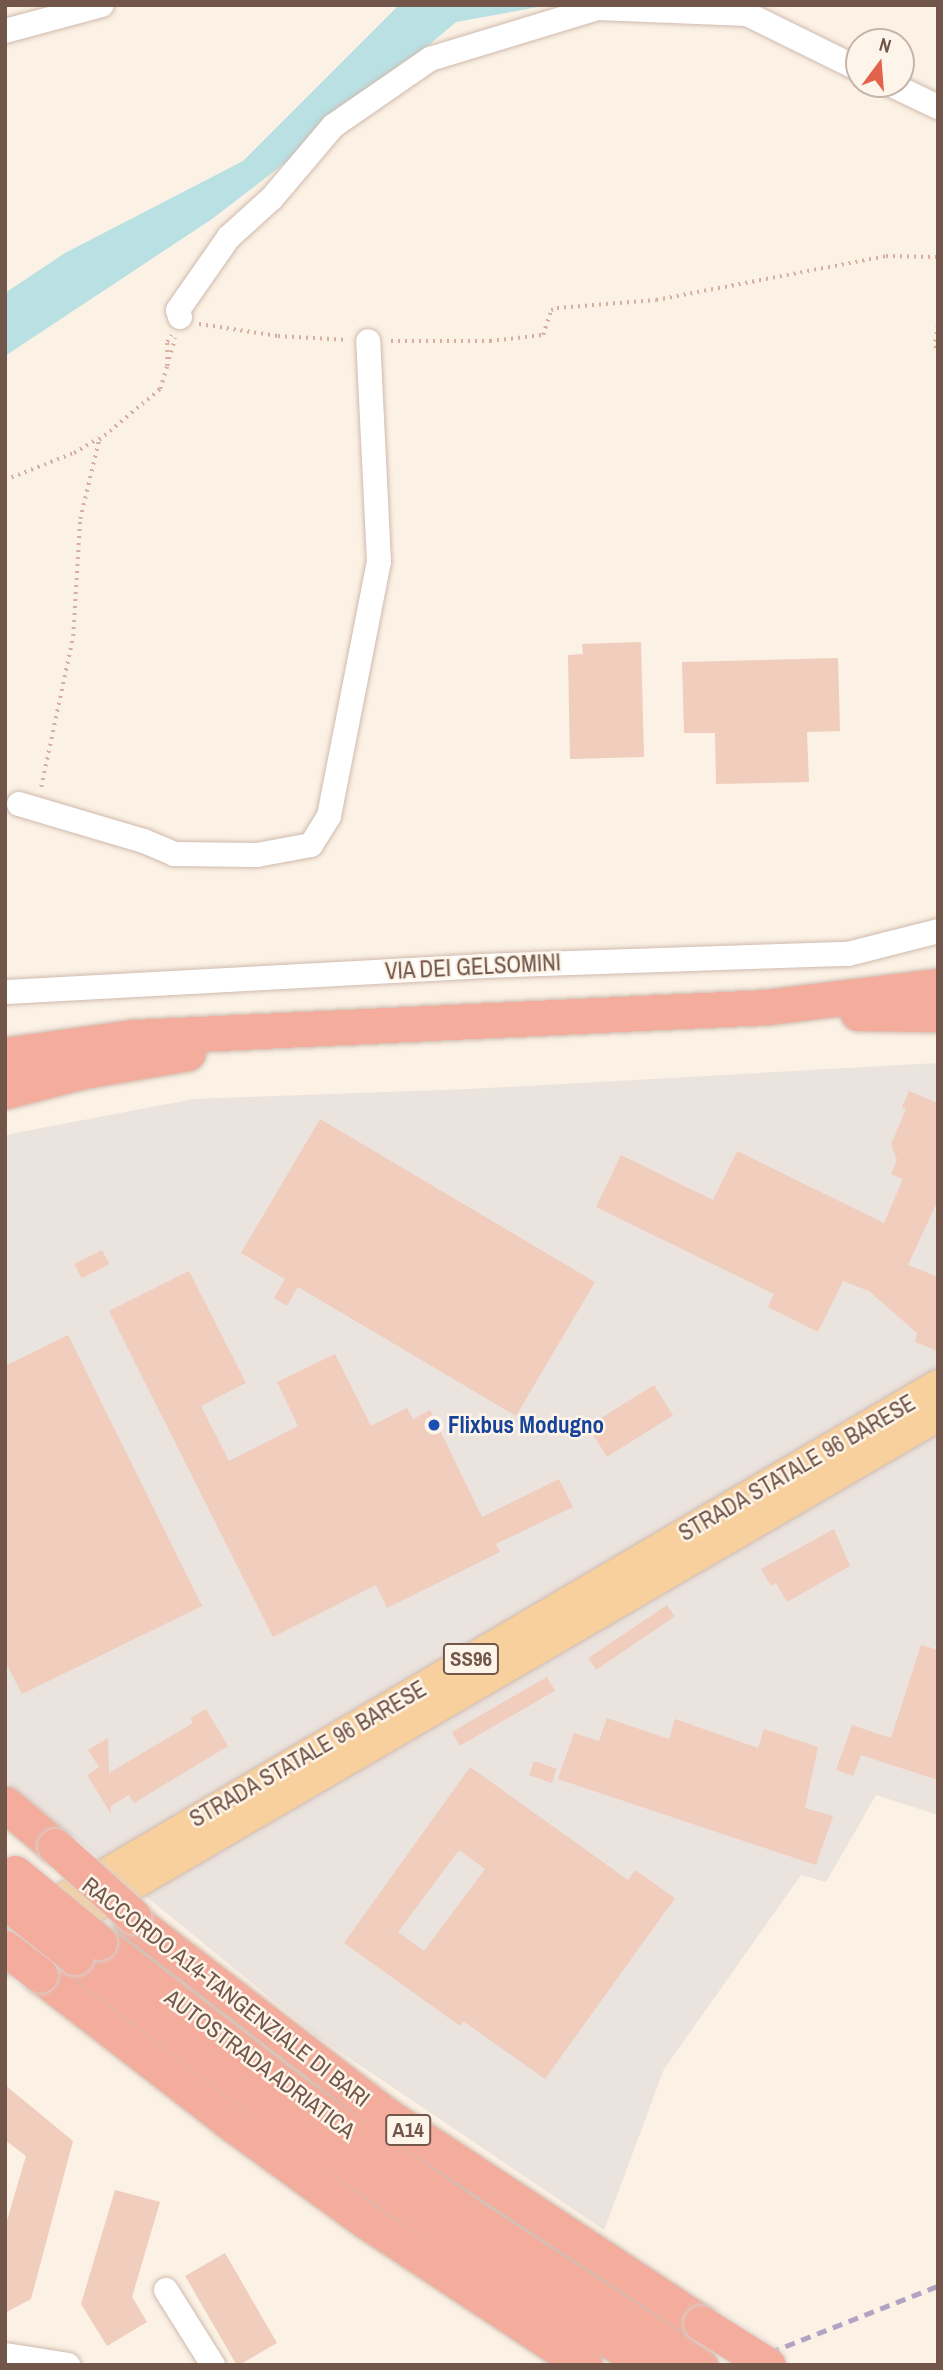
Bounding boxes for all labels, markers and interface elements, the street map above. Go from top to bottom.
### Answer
north arrow [845,28,915,98]
text: N [876,31,894,59]
street label: VIA DEI GELSOMINI [384,949,562,985]
street label: STRADA STATALE 96 BARESE [673,1389,921,1547]
place label: Flixbus Modugno [448,1411,604,1439]
marker: Flixbus Modugno [426,1417,442,1433]
road number: SS96 [441,1642,501,1676]
street label: STRADA STATALE 96 BARESE [184,1675,432,1833]
street label: RACCORDO A14-TANGENZIALE DI BARI [76,1871,376,2113]
street label: AUTOSTRADA ADRIATICA [159,1983,361,2145]
road number: A14 [384,2112,432,2148]

